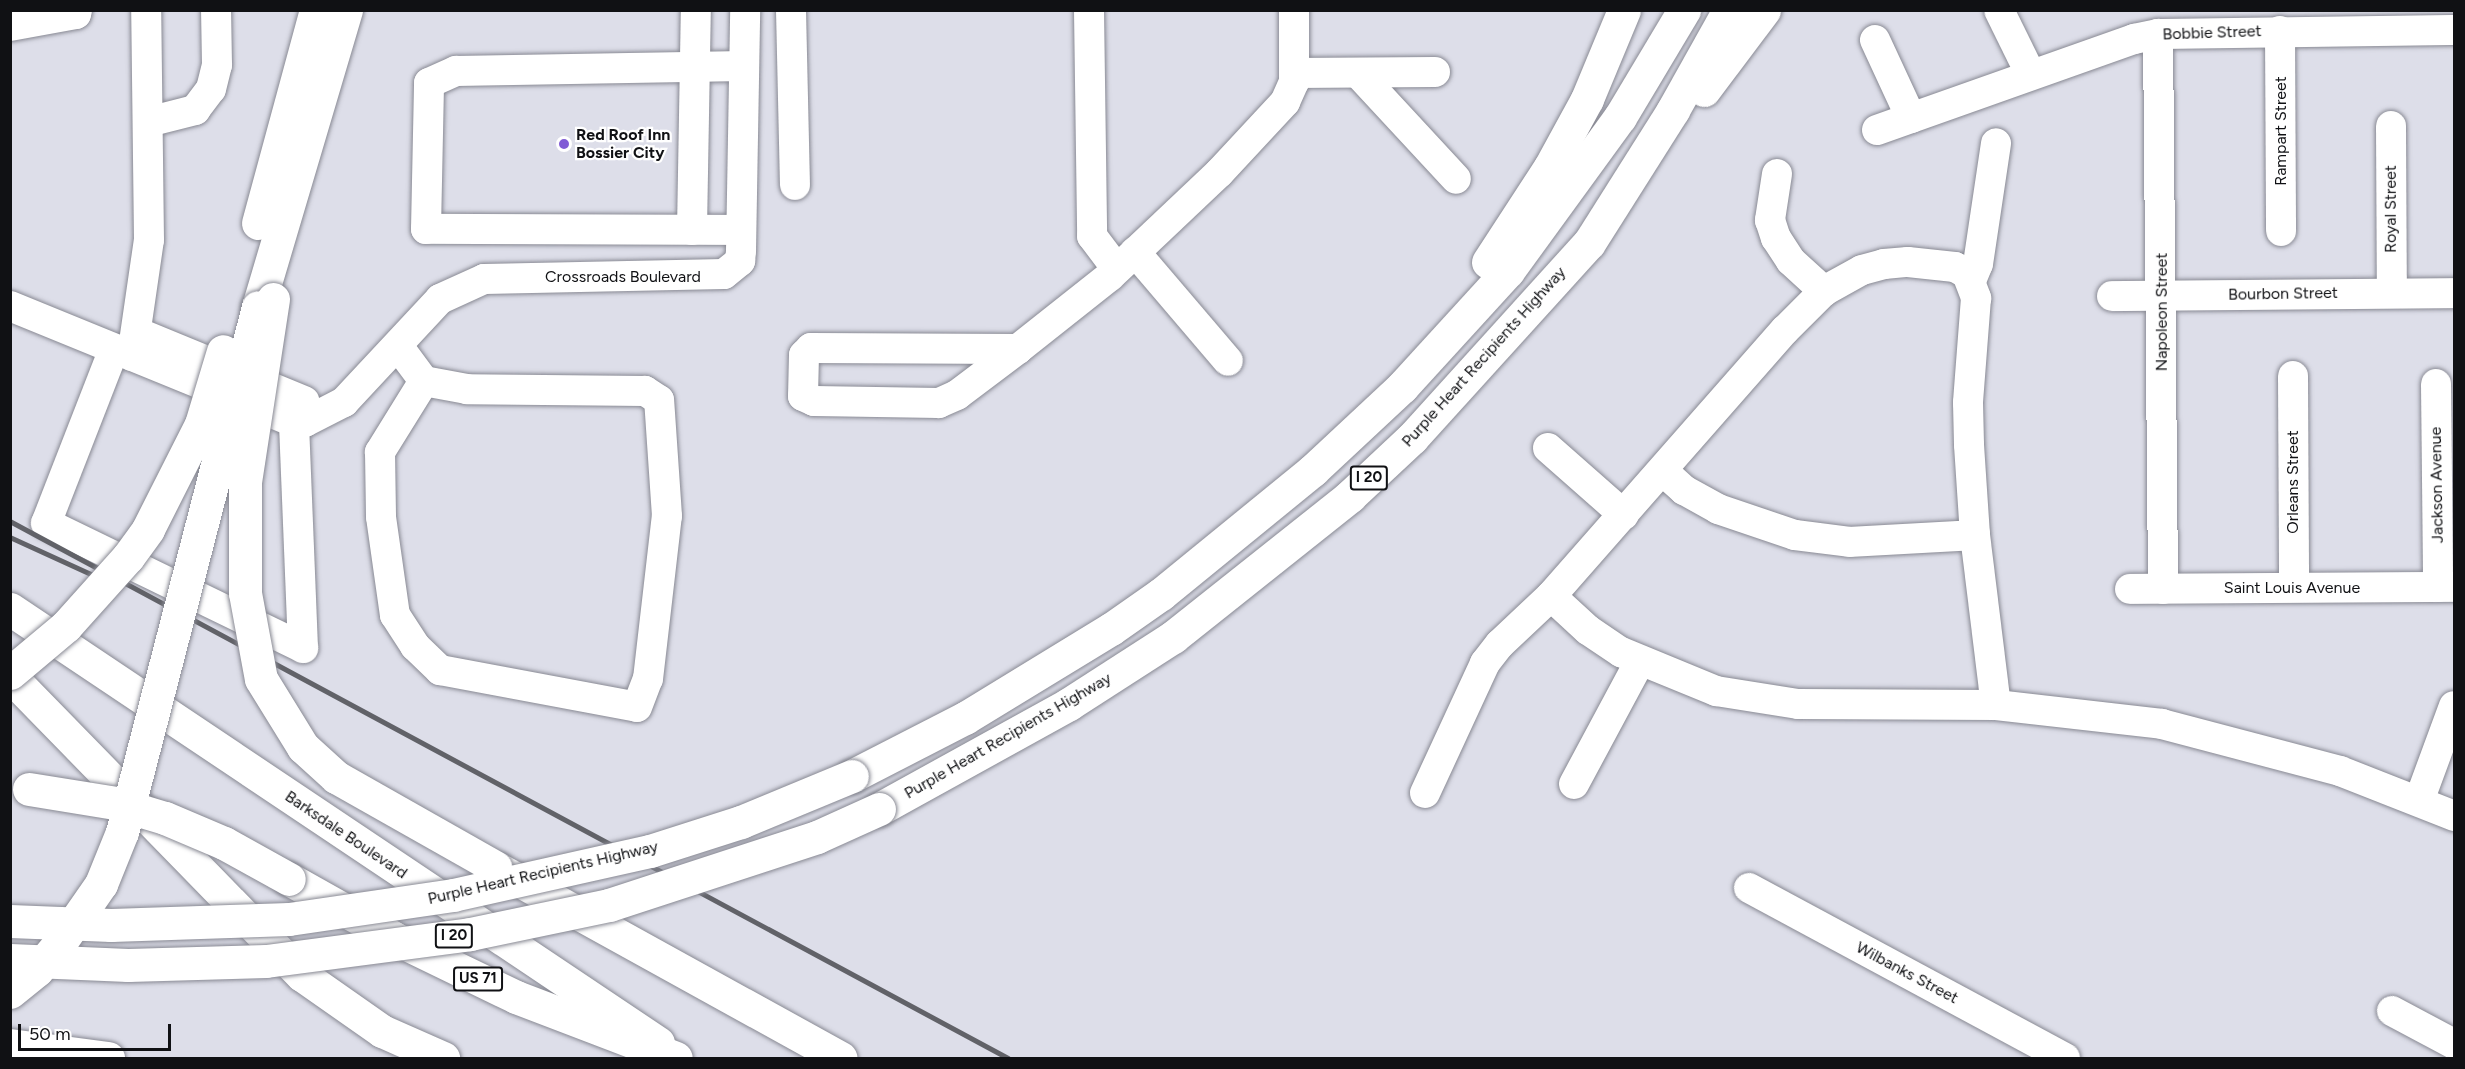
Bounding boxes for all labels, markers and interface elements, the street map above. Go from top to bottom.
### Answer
street label: Bobbie Street [2162,22,2262,44]
street label: Rampart Street [2271,76,2291,186]
place label: Red Roof Inn Bossier City [576,125,670,163]
marker: Red Roof Inn Bossier City [557,137,571,151]
street label: Royal Street [2381,165,2401,253]
street label: Napoleon Street [2152,253,2172,371]
street label: Purple Heart Recipients Highway [1398,263,1570,451]
street label: Crossroads Boulevard [545,267,701,287]
street label: Bourbon Street [2228,283,2338,305]
street label: Jackson Avenue [2426,427,2448,543]
street label: Orleans Street [2283,430,2303,534]
road number: I 20 [1350,466,1388,490]
street label: Saint Louis Avenue [2224,578,2360,598]
street label: Purple Heart Recipients Highway [901,669,1115,803]
street label: Barksdale Boulevard [281,787,411,883]
street label: Purple Heart Recipients Highway [426,837,660,909]
road number: I 20 [434,924,474,948]
street label: Wilbanks Street [1853,938,1961,1008]
road number: US 71 [452,967,504,991]
scale bar [21,1012,174,1050]
text: 50 m [29,1023,71,1045]

